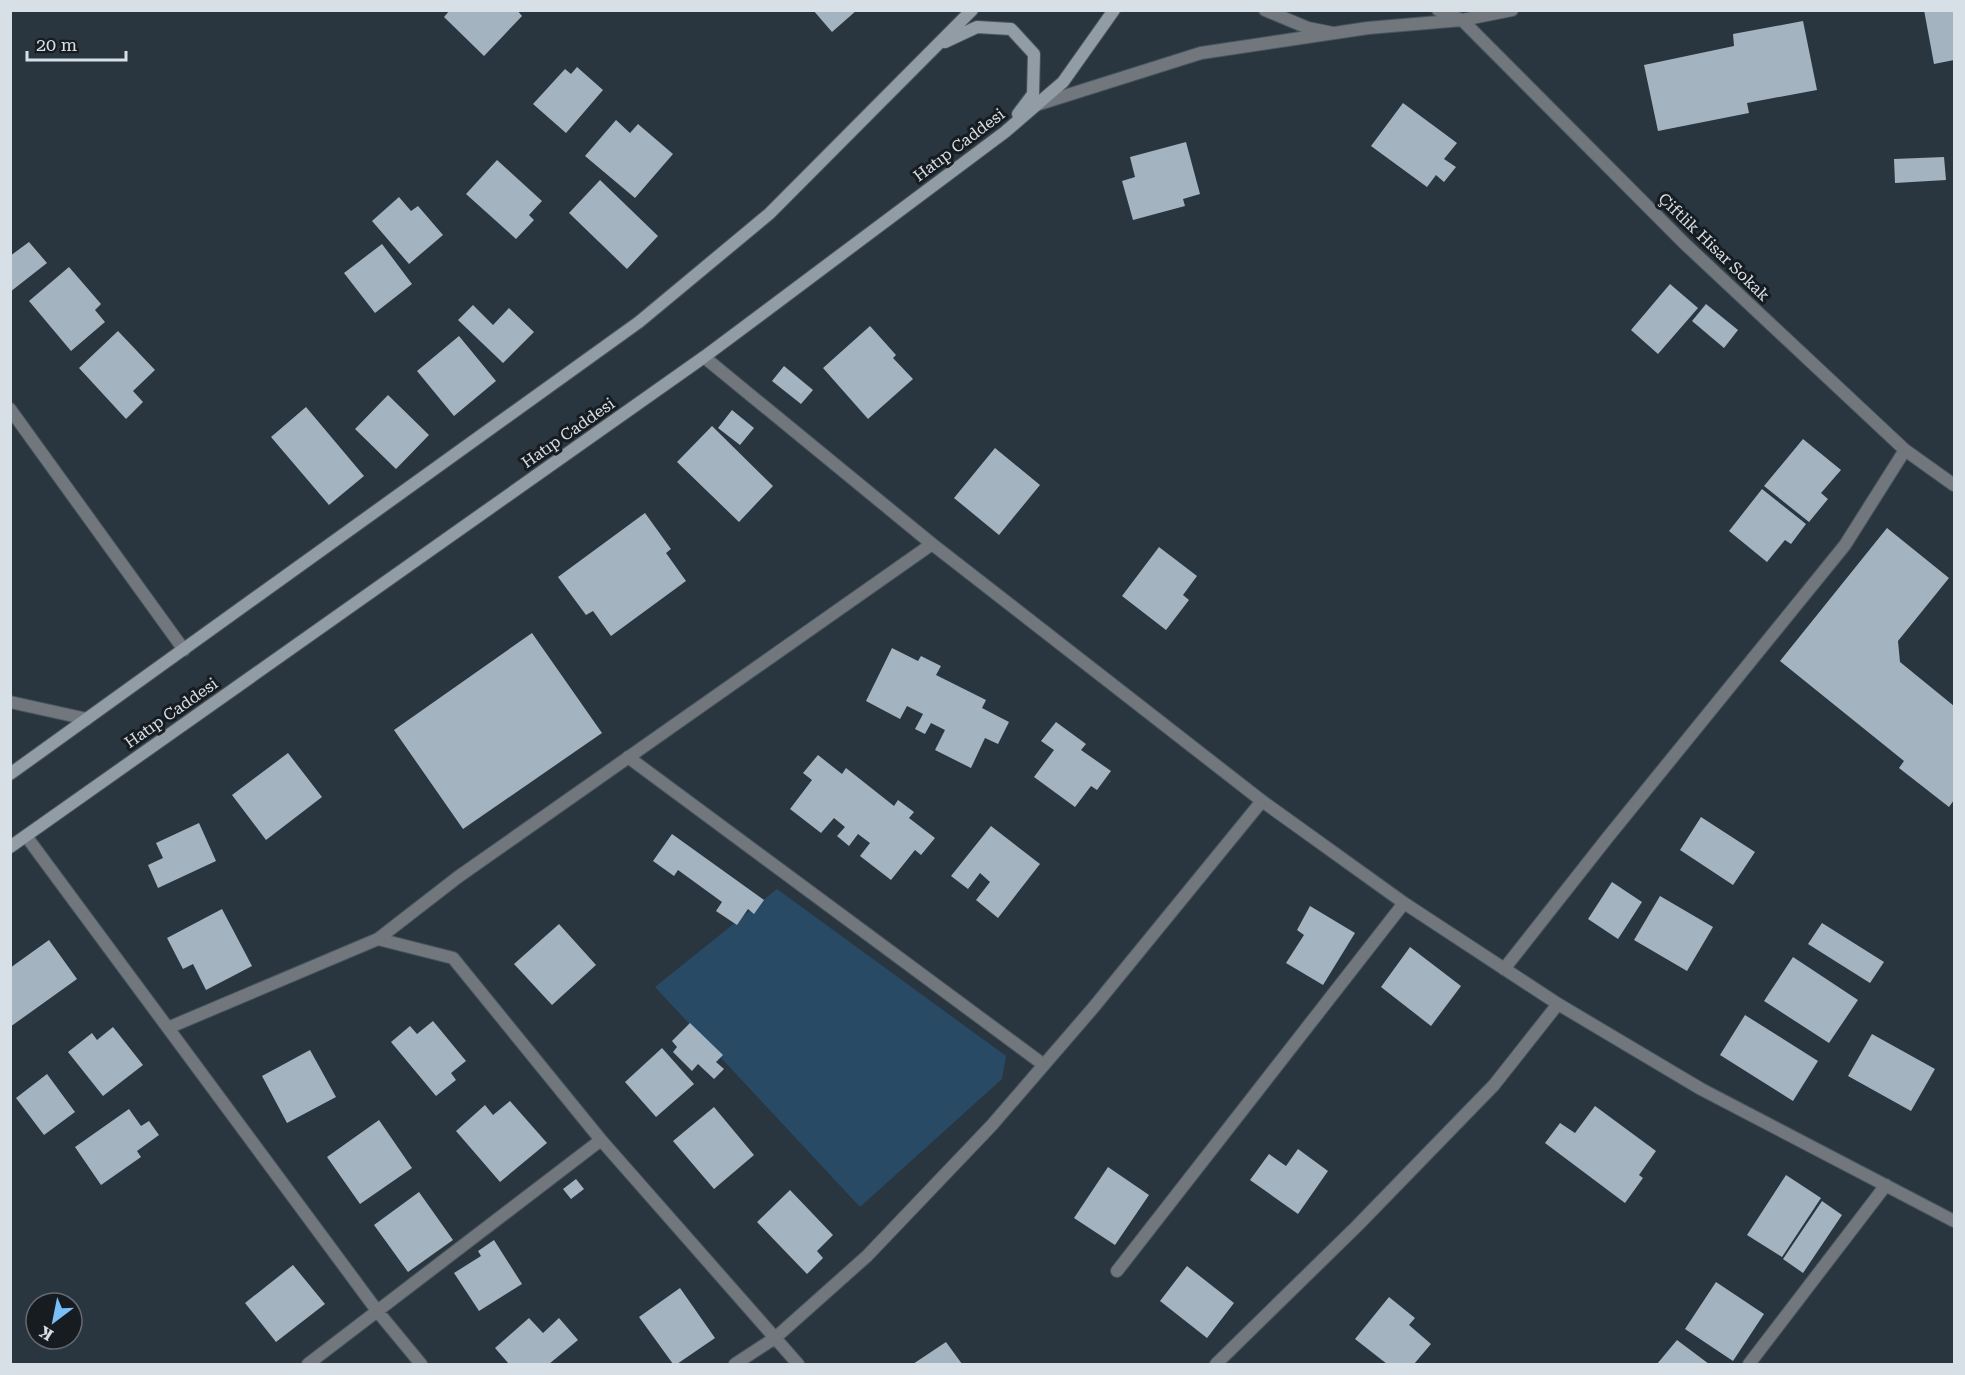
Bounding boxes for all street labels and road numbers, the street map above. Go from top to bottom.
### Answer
street label: Hatıp Caddesi [910,105,1008,185]
street label: Çiftlik Hisar Sokak [1654,189,1774,305]
street label: Hatıp Caddesi [518,394,618,472]
street label: Hatıp Caddesi [121,674,221,752]

